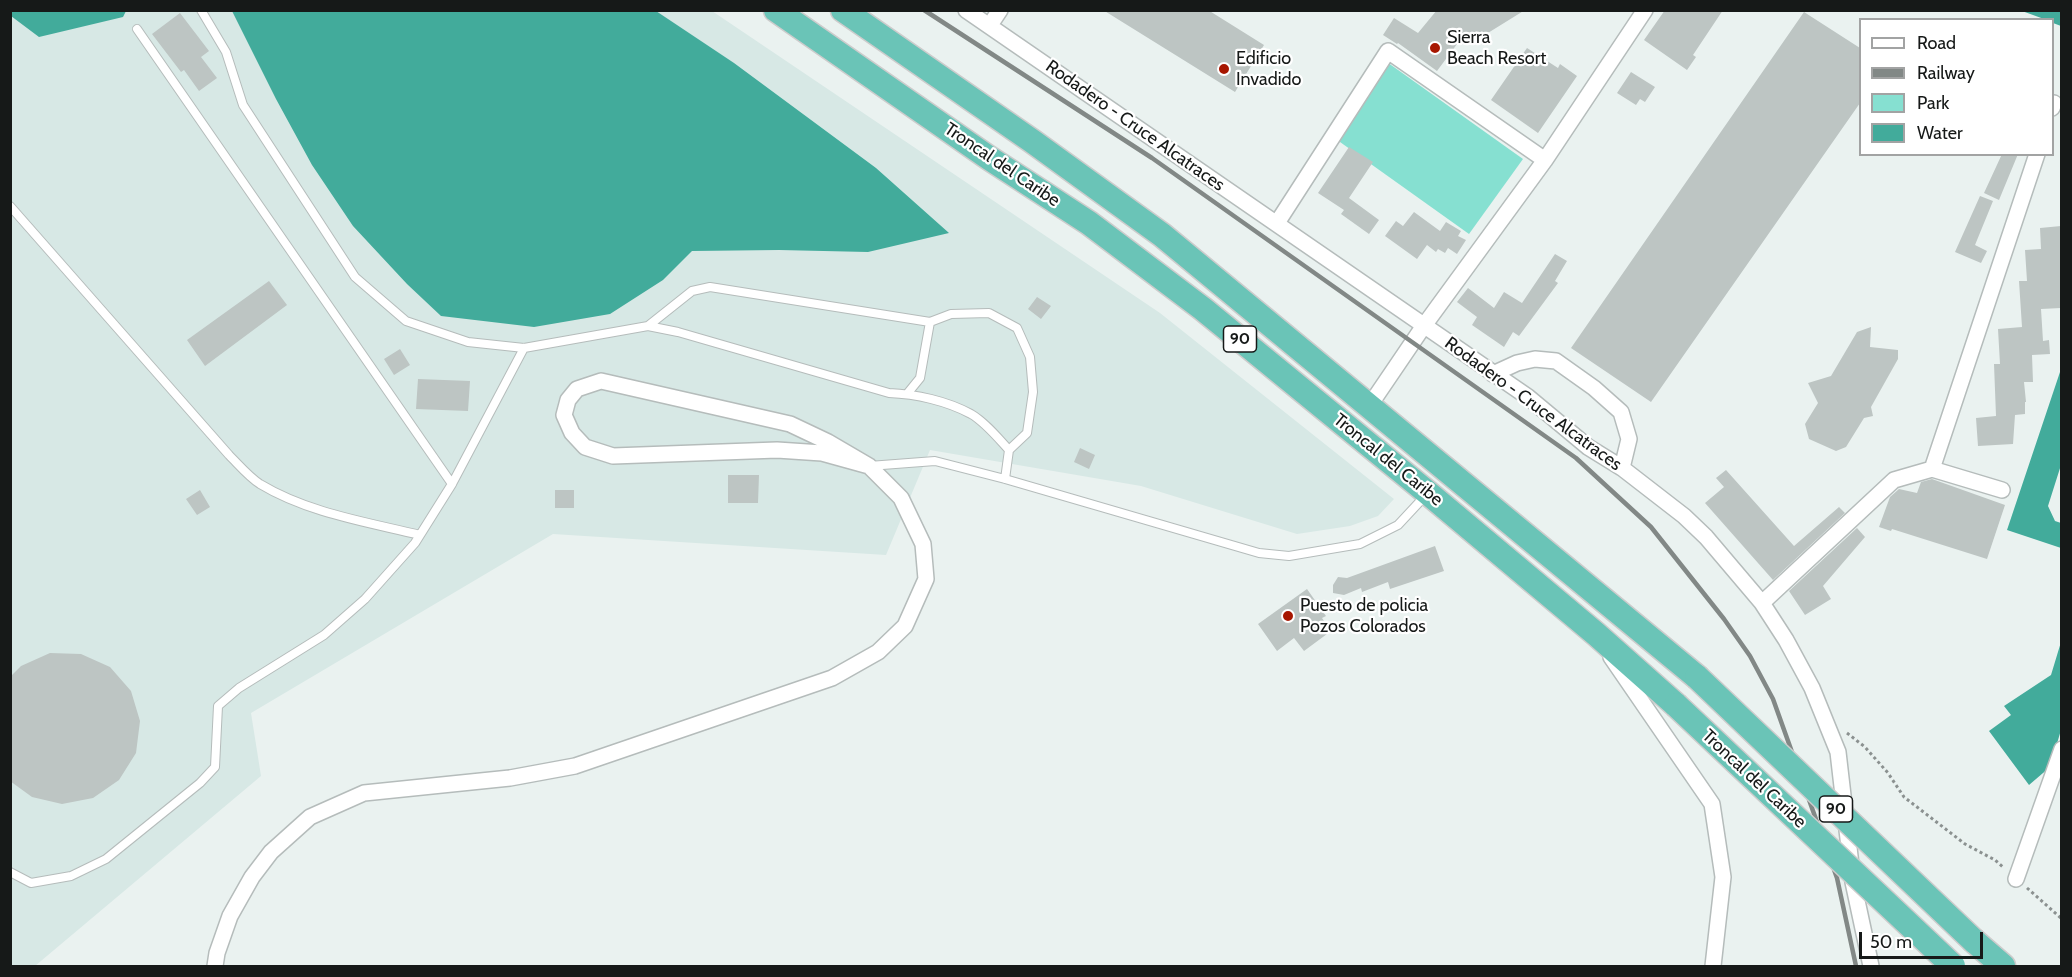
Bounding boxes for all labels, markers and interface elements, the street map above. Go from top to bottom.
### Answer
legend [1859,18,2054,156]
place label: Sierra Beach Resort [1447,27,1546,70]
text: Road [1917,32,1956,54]
marker: Sierra Beach Resort [1428,41,1442,55]
place label: Edificio Invadido [1236,48,1301,90]
street label: Rodadero - Cruce Alcatraces [1041,56,1229,196]
marker: Edificio Invadido [1217,62,1231,76]
text: Railway [1917,62,1975,84]
text: Park [1917,92,1949,114]
street label: Troncal del Caribe [940,118,1064,212]
text: Water [1917,122,1963,144]
road number: 90 [1224,326,1256,352]
street label: Rodadero - Cruce Alcatraces [1440,333,1626,475]
street label: Troncal del Caribe [1329,409,1447,511]
place label: Puesto de policia Pozos Colorados [1300,595,1428,638]
marker: Puesto de policia Pozos Colorados [1281,609,1295,623]
street label: Troncal del Caribe [1697,725,1811,833]
road number: 90 [1820,796,1852,822]
scale bar [1862,920,1986,958]
text: 50 m [1870,931,1912,953]

